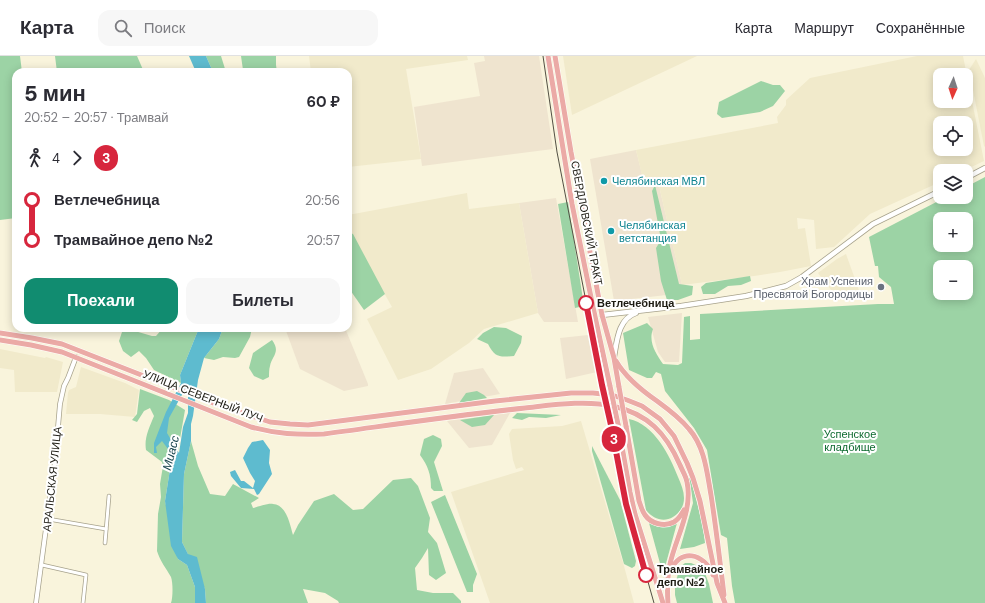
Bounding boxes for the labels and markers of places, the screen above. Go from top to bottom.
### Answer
place label: Челябинская МВЛ [612,174,705,188]
marker: Челябинская МВЛ [599,176,609,186]
place label: Челябинская ветстанция [619,218,686,245]
marker: Челябинская ветстанция [606,226,616,236]
place label: Храм Успения Пресвятой Богородицы [754,274,873,301]
marker: Храм Успения Пресвятой Богородицы [876,282,886,292]
marker: Ветлечебница [578,295,594,311]
place label: Ветлечебница [597,296,675,310]
place label: Трамвайное депо №2 [657,562,723,589]
marker: Трамвайное депо №2 [638,567,654,583]

